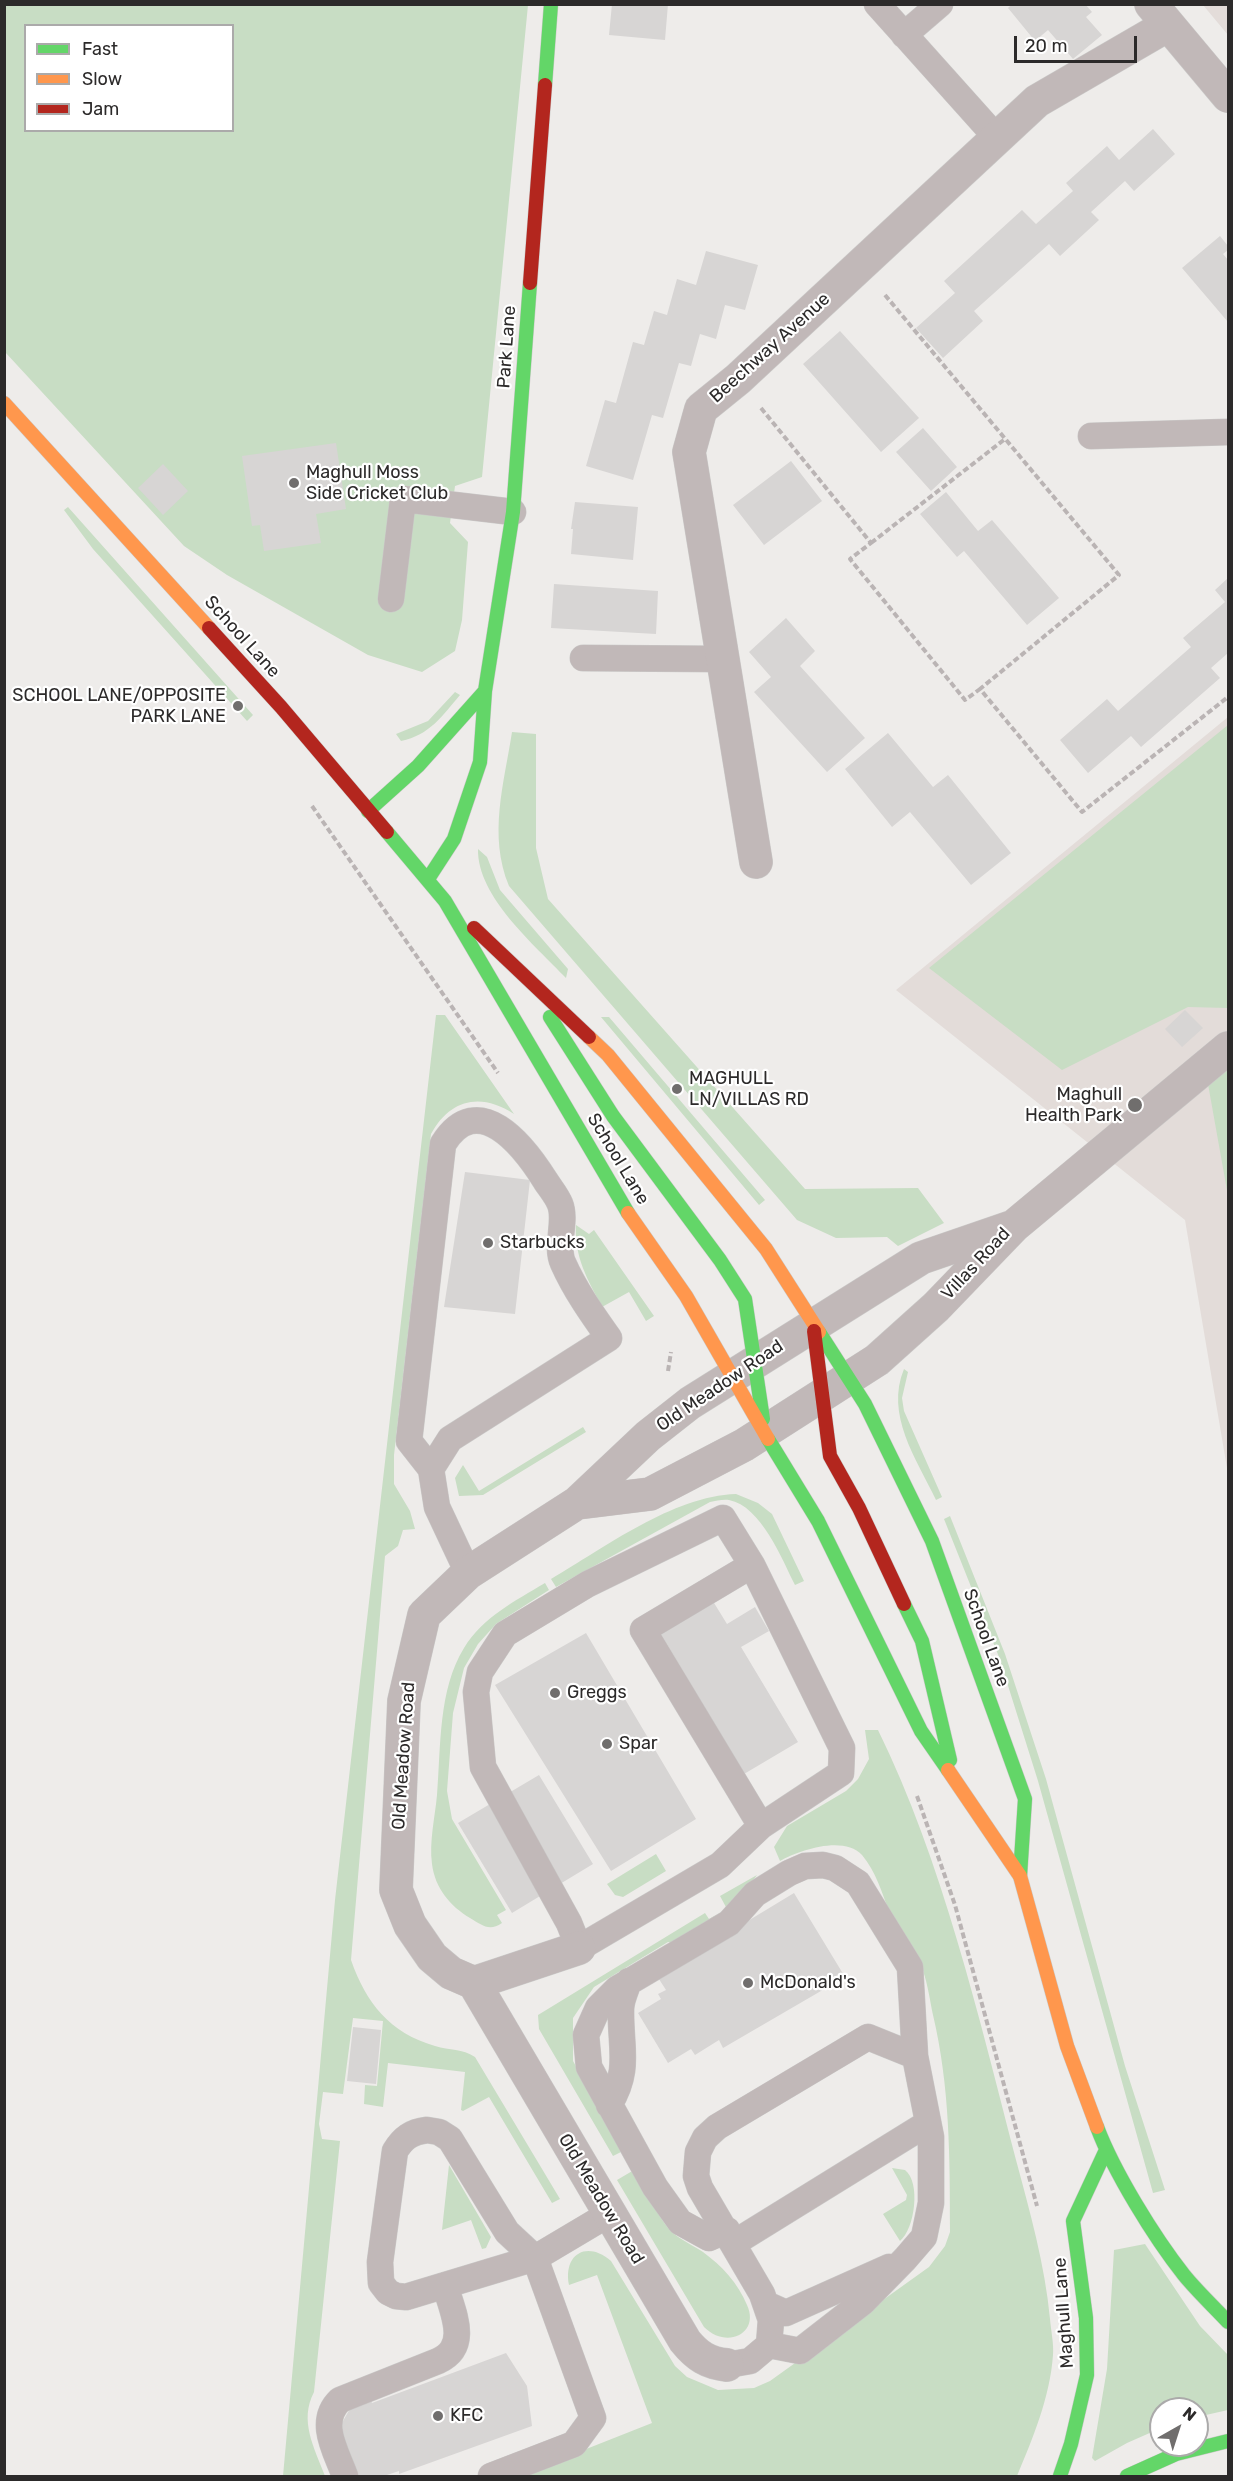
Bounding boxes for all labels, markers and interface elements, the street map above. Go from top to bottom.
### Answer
legend [24,24,234,132]
scale bar [1017,24,1140,62]
text: 20 m [1025,35,1067,57]
text: Fast [82,38,118,60]
text: Slow [82,68,122,90]
text: Jam [82,98,119,120]
street label: Beechway Avenue [705,288,835,408]
street label: Park Lane [493,305,521,389]
place label: Maghull Moss Side Cricket Club [306,462,448,504]
marker: Maghull Moss Side Cricket Club [287,476,301,490]
street label: School Lane [200,592,284,682]
place label: SCHOOL LANE/OPPOSITE PARK LANE [12,685,226,728]
marker: SCHOOL LANE/OPPOSITE PARK LANE [231,699,245,713]
place label: MAGHULL LN/VILLAS RD [689,1068,809,1110]
marker: MAGHULL LN/VILLAS RD [670,1082,684,1096]
place label: Maghull Health Park [1025,1084,1122,1126]
marker: Maghull Health Park [1126,1096,1144,1114]
street label: School Lane [582,1109,654,1209]
street label: Villas Road [937,1223,1015,1305]
place label: Starbucks [500,1232,585,1254]
marker: Starbucks [481,1236,495,1250]
street label: Old Meadow Road [652,1336,788,1436]
street label: School Lane [958,1586,1014,1690]
street label: Old Meadow Road [388,1681,420,1831]
place label: Greggs [567,1682,627,1704]
marker: Greggs [548,1686,562,1700]
place label: Spar [619,1733,658,1755]
marker: Spar [600,1737,614,1751]
place label: McDonald's [760,1972,856,1994]
marker: McDonald's [741,1976,755,1990]
street label: Old Meadow Road [554,2130,648,2268]
street label: Maghull Lane [1049,2257,1079,2369]
north arrow [1149,2397,1209,2457]
text: N [1179,2403,1200,2425]
place label: KFC [450,2405,483,2427]
marker: KFC [431,2409,445,2423]

